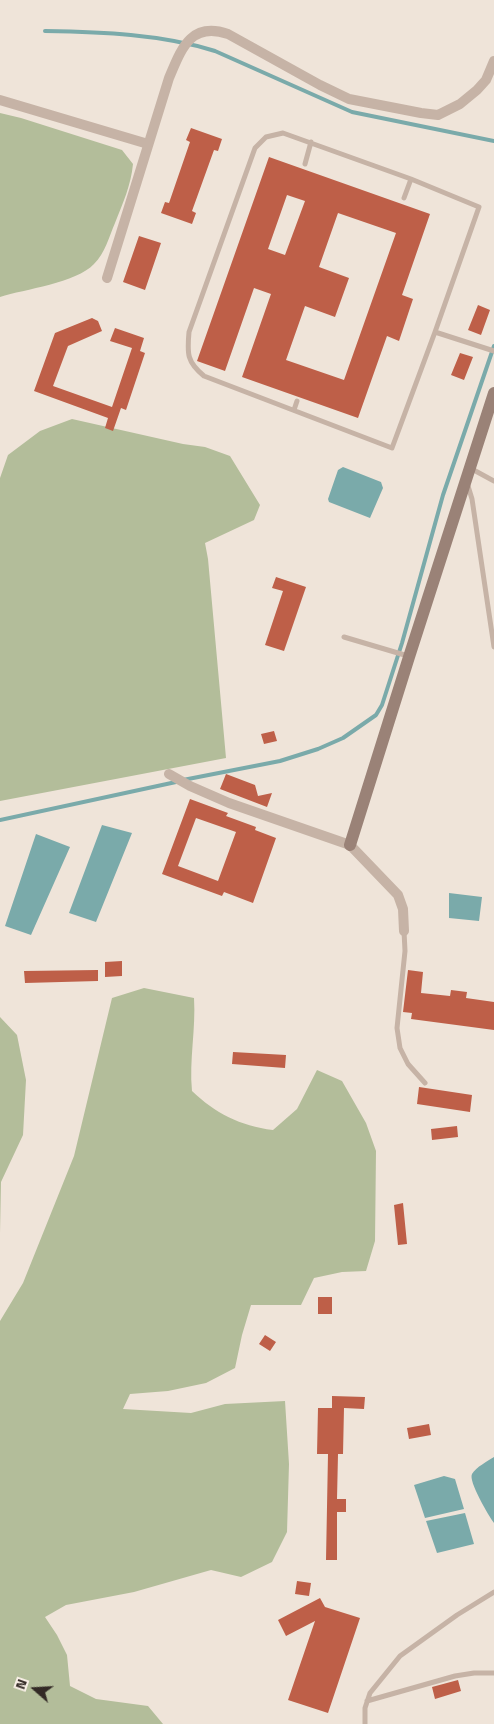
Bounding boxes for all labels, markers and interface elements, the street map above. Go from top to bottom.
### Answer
north arrow [10,1664,60,1714]
text: N [9,1676,32,1692]

